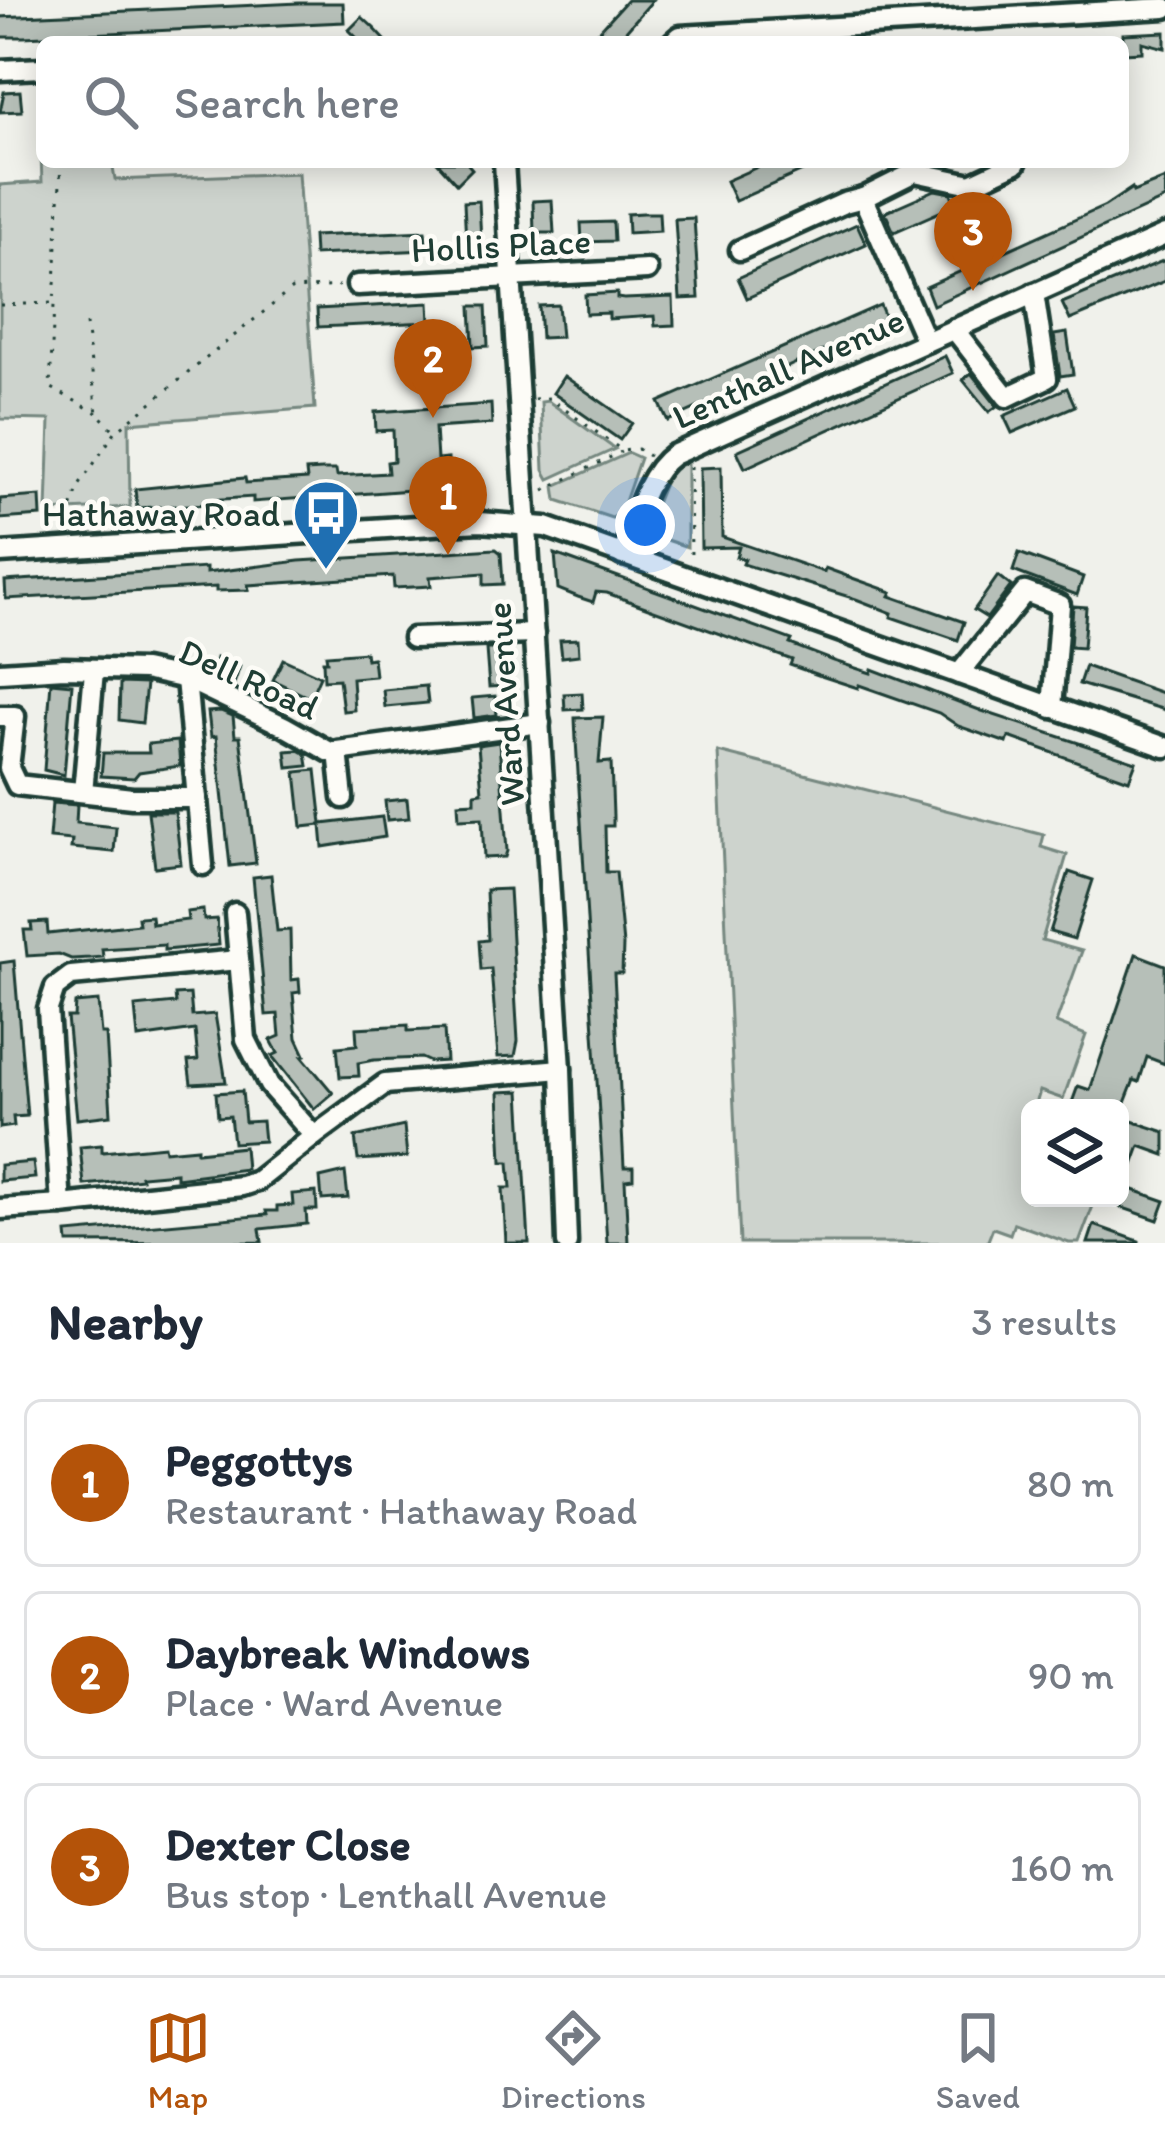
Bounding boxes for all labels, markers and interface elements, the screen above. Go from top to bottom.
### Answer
search box [36,36,1129,168]
icon: search [78,69,144,135]
text: Search here [174,75,400,129]
pin: 3 [934,192,1012,291]
street label: Hollis Place [410,219,592,271]
street label: Lenthall Avenue [666,298,910,438]
pin: 2 [394,319,472,418]
pin: 1 [409,456,487,555]
bus stop icon: Hathaway Road [291,478,361,572]
place label: Hathaway Road [42,492,280,535]
your location [615,495,675,555]
street label: Ward Avenue [476,601,534,807]
street label: Dell Road [172,629,326,729]
map controls [1021,1099,1129,1207]
button: layers [1021,1099,1129,1207]
text: Nearby [48,1291,203,1352]
text: 3 results [971,1298,1117,1345]
text: Peggottys [165,1433,353,1487]
text: 1 [81,1460,99,1507]
text: 80 m [1027,1460,1114,1507]
text: Restaurant · Hathaway Road [165,1487,637,1534]
text: Daybreak Windows [165,1625,530,1679]
text: 2 [80,1652,100,1699]
text: 90 m [1028,1652,1114,1699]
text: Place · Ward Avenue [165,1679,503,1726]
text: Dexter Close [165,1817,411,1871]
text: 3 [79,1844,101,1891]
text: 160 m [1010,1844,1114,1891]
text: Bus stop · Lenthall Avenue [165,1871,607,1918]
tab: Map [145,2005,211,2116]
tab: Directions [501,2005,646,2116]
tab: Saved [936,2005,1020,2116]

